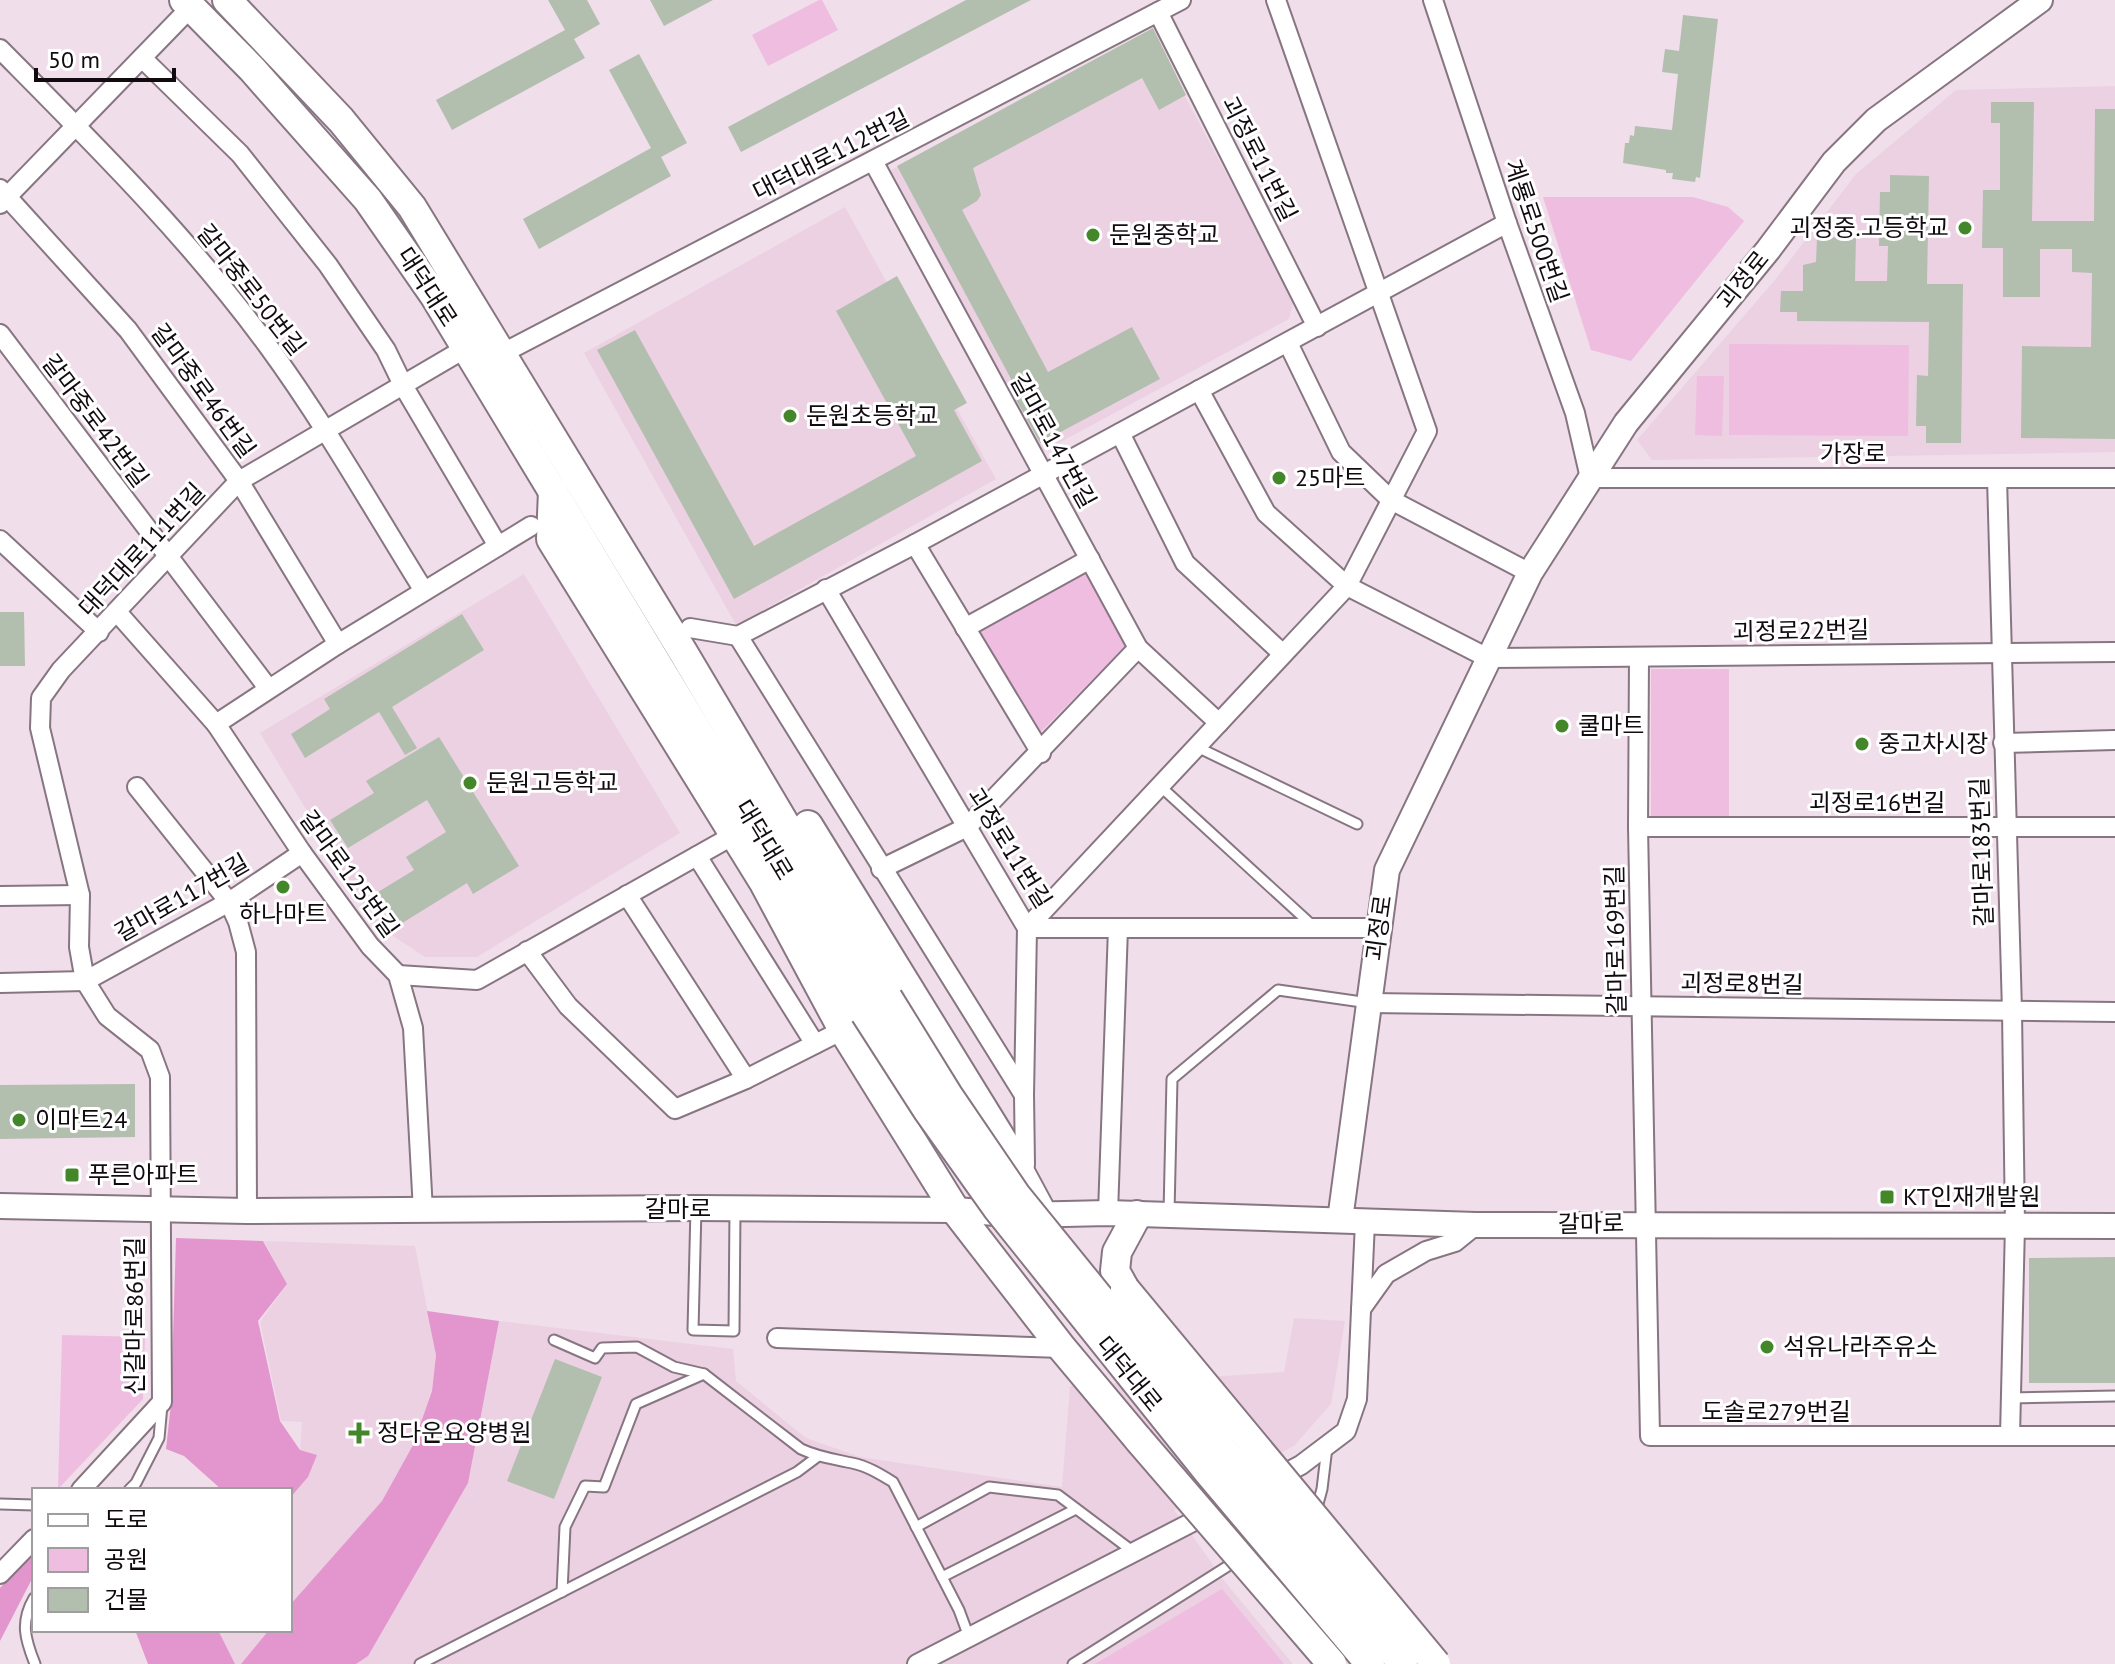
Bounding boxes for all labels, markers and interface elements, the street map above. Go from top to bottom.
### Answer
scale bar [36,32,174,82]
text: 50 m [48,44,100,75]
street label: 괴정로11번길 [1215,91,1304,227]
street label: 대덕대로112번길 [747,102,914,207]
street label: 계룡로500번길 [1497,155,1575,307]
place label: 괴정중.고등학교 [1789,212,1949,243]
street label: 갈마중로50번길 [190,218,312,362]
place label: 둔원중학교 [1109,219,1219,250]
marker: 괴정중.고등학교 [1956,219,1974,237]
marker: 둔원중학교 [1084,226,1102,244]
street label: 대덕대로 [390,241,464,332]
street label: 괴정로 [1710,244,1776,315]
street label: 갈마중로46번길 [144,317,263,464]
street label: 갈마중로42번길 [35,348,156,493]
street label: 갈마로147번길 [1004,368,1103,514]
place label: 둔원초등학교 [806,400,938,431]
marker: 둔원초등학교 [781,407,799,425]
street label: 가장로 [1820,438,1886,469]
place label: 25마트 [1295,462,1365,493]
marker: 25마트 [1270,469,1288,487]
street label: 대덕대로111번길 [72,476,212,623]
street label: 괴정로22번길 [1732,614,1870,647]
place label: 쿨마트 [1578,710,1644,741]
marker: 쿨마트 [1553,717,1571,735]
place label: 중고차시장 [1878,728,1988,759]
marker: 중고차시장 [1853,735,1871,753]
place label: 둔원고등학교 [486,767,618,798]
marker: 둔원고등학교 [461,774,479,792]
street label: 갈마로183번길 [1963,777,2000,927]
street label: 괴정로11번길 [960,782,1059,914]
street label: 괴정로16번길 [1809,787,1945,818]
street label: 대덕대로 [728,794,800,886]
street label: 갈마로125번길 [293,804,406,943]
street label: 갈마로117번길 [109,847,254,948]
street label: 갈마로169번길 [1599,865,1632,1015]
marker: 하나마트 [274,878,292,896]
street label: 괴정로 [1359,893,1398,963]
place label: 하나마트 [239,898,327,929]
street label: 괴정로8번길 [1680,967,1804,1000]
place label: 이마트24 [35,1104,127,1135]
marker: 이마트24 [10,1111,28,1129]
place label: 푸른아파트 [88,1159,198,1190]
marker: 푸른아파트 [63,1166,81,1184]
place label: KT인재개발원 [1903,1181,2041,1212]
marker: KT인재개발원 [1878,1188,1896,1206]
street label: 갈마로 [645,1193,711,1224]
street label: 갈마로 [1558,1207,1624,1240]
street label: 신갈마로86번길 [119,1237,150,1395]
street label: 대덕대로 [1090,1330,1169,1418]
place label: 석유나라주유소 [1783,1331,1938,1362]
marker: 석유나라주유소 [1758,1338,1776,1356]
street label: 도솔로279번길 [1701,1396,1851,1427]
place label: 정다운요양병원 [377,1417,532,1448]
marker: 정다운요양병원 [348,1422,370,1444]
legend [32,1488,292,1632]
text: 도로 [104,1504,148,1535]
text: 공원 [104,1544,148,1575]
text: 건물 [104,1584,148,1615]

